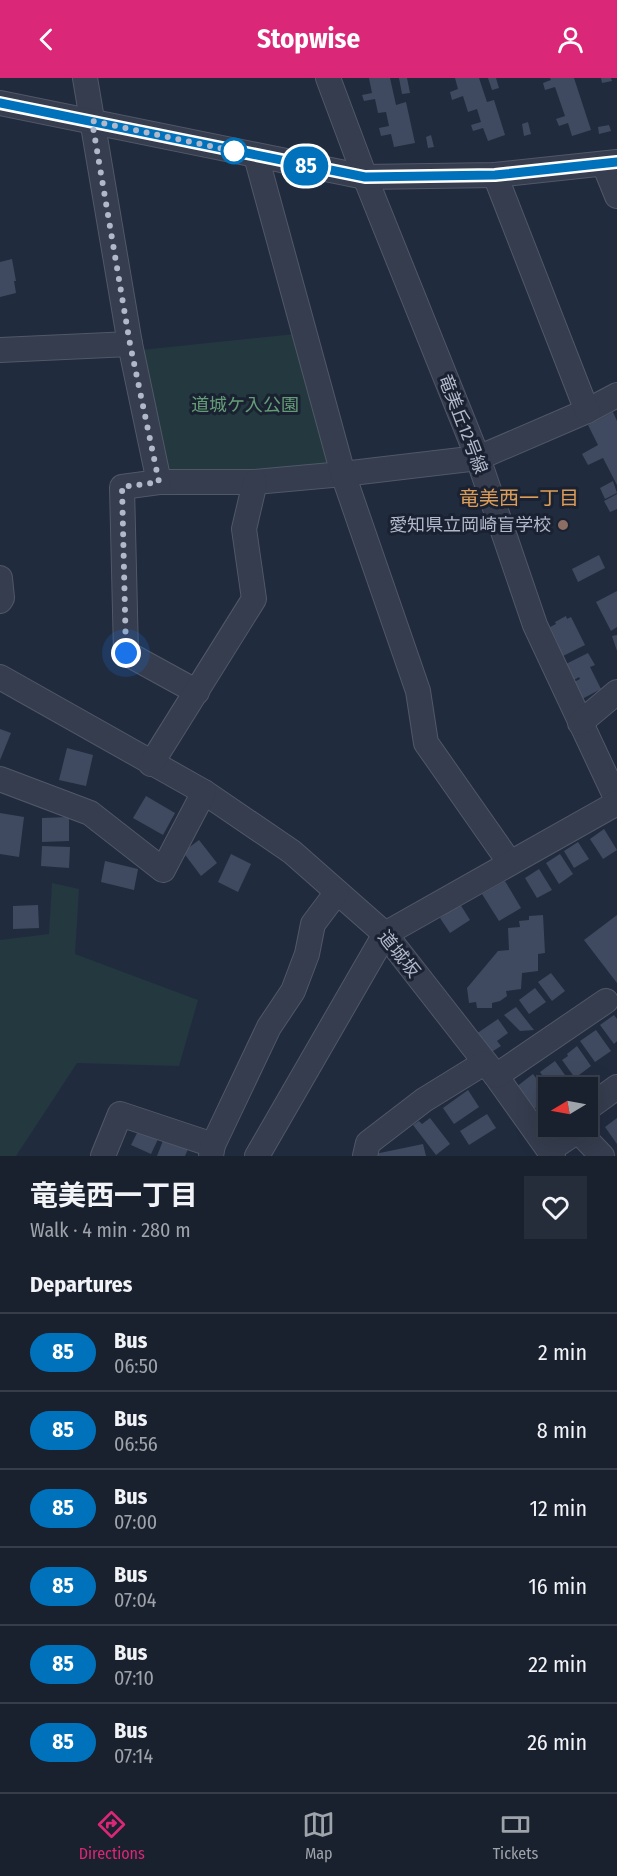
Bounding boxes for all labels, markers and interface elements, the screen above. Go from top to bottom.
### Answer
icon: back [30,23,63,56]
text: Stopwise [257,23,360,55]
icon: person [554,23,587,56]
unlabelled marker [221,138,247,164]
line badge: 85 [279,146,333,185]
text: 85 [295,153,317,179]
street label: 竜美丘12号線 [434,371,492,477]
park label: 道城ケ入公園 [191,394,299,416]
district label: 竜美西一丁目 [459,486,579,510]
place label: 愛知県立岡崎盲学校 [389,514,551,536]
marker: 愛知県立岡崎盲学校 [556,518,570,532]
your location [111,638,141,668]
street label: 道城坂 [373,926,425,982]
north arrow [538,1077,598,1137]
map controls [538,1077,598,1137]
button: heart [524,1176,587,1239]
text: 竜美西一丁目 [30,1179,198,1212]
text: Walk · 4 min · 280 m [30,1218,191,1242]
text: Departures [30,1271,132,1298]
text: Bus [114,1327,147,1354]
text: 85 [52,1339,74,1365]
text: 2 min [538,1339,587,1366]
text: 06:50 [114,1354,158,1378]
text: Bus [114,1405,147,1432]
text: 85 [52,1417,74,1443]
text: 8 min [537,1417,587,1444]
text: 06:56 [114,1432,158,1456]
text: Bus [114,1483,147,1510]
text: 85 [52,1495,74,1521]
text: 12 min [529,1495,587,1522]
text: 07:00 [114,1510,157,1534]
text: Bus [114,1561,147,1588]
text: 85 [52,1573,74,1599]
text: 16 min [528,1573,587,1600]
text: 07:04 [114,1588,157,1612]
text: Bus [114,1639,147,1666]
text: 85 [52,1651,74,1677]
text: 22 min [528,1651,587,1678]
text: 07:10 [114,1666,154,1690]
text: Bus [114,1717,147,1744]
text: 85 [52,1729,74,1755]
text: 26 min [527,1729,587,1756]
text: 07:14 [114,1744,153,1768]
tab: Directions [79,1808,145,1863]
tab: Map [302,1808,335,1863]
tab: Tickets [493,1808,538,1863]

